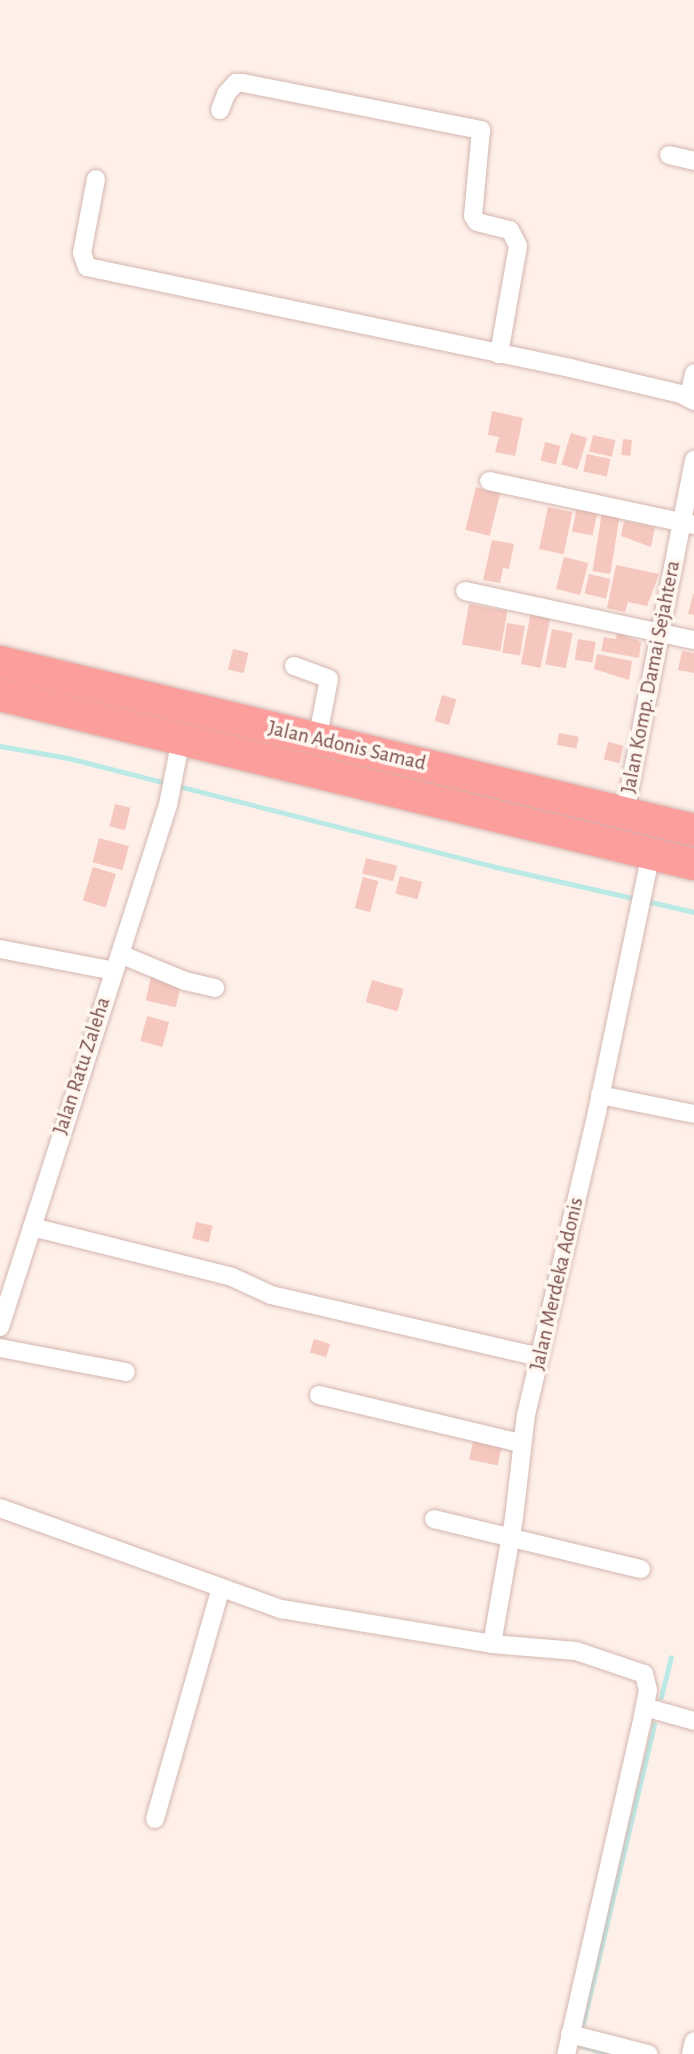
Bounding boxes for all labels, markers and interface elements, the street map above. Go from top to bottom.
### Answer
street label: Jalan Komp. Damai Sejahtera [616,559,686,795]
street label: Jalan Adonis Samad [266,716,428,776]
street label: Jalan Ratu Zaleha [48,994,116,1138]
street label: Jalan Merdeka Adonis [525,1195,589,1373]

